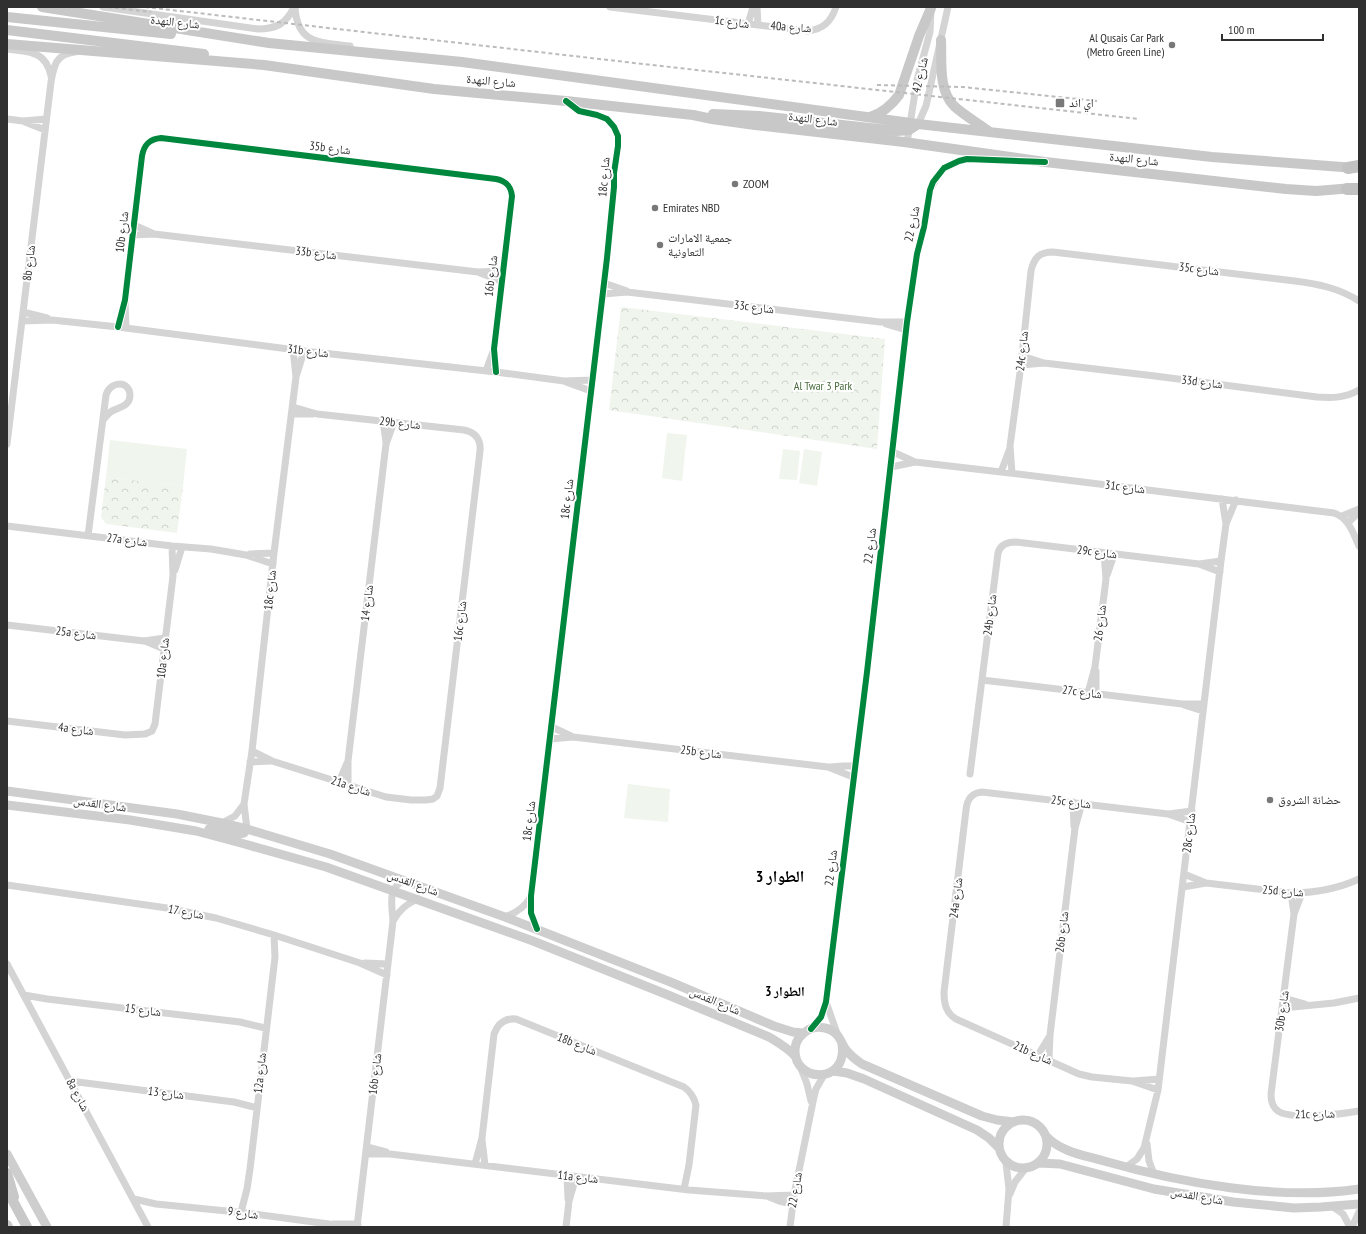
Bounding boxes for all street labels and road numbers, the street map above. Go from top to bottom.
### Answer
street label: شارع النهدة [150,11,201,33]
street label: 1c شارع [714,12,750,32]
street label: 40a شارع [770,18,812,36]
street label: شارع 42 [908,55,932,94]
street label: شارع النهدة [466,71,516,91]
street label: شارع النهدة [787,108,839,130]
street label: 35b شارع [308,138,352,158]
street label: شارع النهدة [1109,148,1160,170]
street label: 18c شارع [594,156,614,198]
street label: شارع 22 [900,205,924,243]
street label: 10b شارع [112,210,132,254]
street label: 33b شارع [294,243,338,263]
street label: 8b شارع [19,244,39,282]
street label: 16b شارع [481,254,501,298]
street label: 35c شارع [1178,259,1220,279]
street label: 33c شارع [733,297,775,317]
street label: 24c شارع [1012,330,1032,372]
street label: 31b شارع [286,341,330,361]
street label: 33d شارع [1180,372,1224,392]
street label: 29b شارع [379,413,422,433]
street label: 31c شارع [1104,477,1146,497]
street label: 18c شارع [557,478,577,520]
street label: شارع 22 [860,527,880,565]
street label: 27a شارع [106,530,148,550]
street label: 29c شارع [1076,542,1118,562]
street label: 18c شارع [260,569,280,611]
street label: شارع 14 [357,584,377,622]
street label: 24b شارع [980,593,1000,637]
street label: 16c شارع [450,600,470,642]
street label: شارع 26 [1090,604,1110,642]
street label: 25a شارع [55,623,97,643]
street label: 10a شارع [153,637,173,679]
street label: 27c شارع [1061,682,1103,702]
street label: 4a شارع [57,719,95,739]
street label: 25b شارع [679,742,723,762]
street label: 21a شارع [329,772,373,800]
street label: شارع القدس [73,792,128,816]
street label: 25c شارع [1050,792,1092,812]
street label: 18c شارع [519,800,539,842]
street label: 28c شارع [1179,812,1199,854]
street label: شارع 22 [821,849,841,887]
street label: شارع القدس [385,866,441,900]
street label: 24a شارع [946,877,966,919]
street label: 25d شارع [1262,882,1304,900]
street label: شارع 17 [167,901,205,923]
street label: 26b شارع [1052,910,1072,954]
street label: شارع القدس [687,983,743,1019]
street label: 30b شارع [1271,989,1293,1033]
street label: شارع 15 [124,1000,162,1020]
street label: 18b شارع [555,1029,599,1059]
street label: 21b شارع [1011,1037,1055,1069]
street label: 12a شارع [250,1052,270,1094]
street label: 16b شارع [365,1052,385,1096]
street label: 8a شارع [63,1076,93,1115]
street label: شارع 13 [147,1083,185,1103]
street label: 21c شارع [1295,1106,1335,1122]
street label: 11a شارع [557,1167,599,1187]
street label: شارع 22 [784,1171,806,1209]
street label: شارع القدس [1169,1183,1225,1209]
street label: شارع 9 [227,1203,259,1223]

